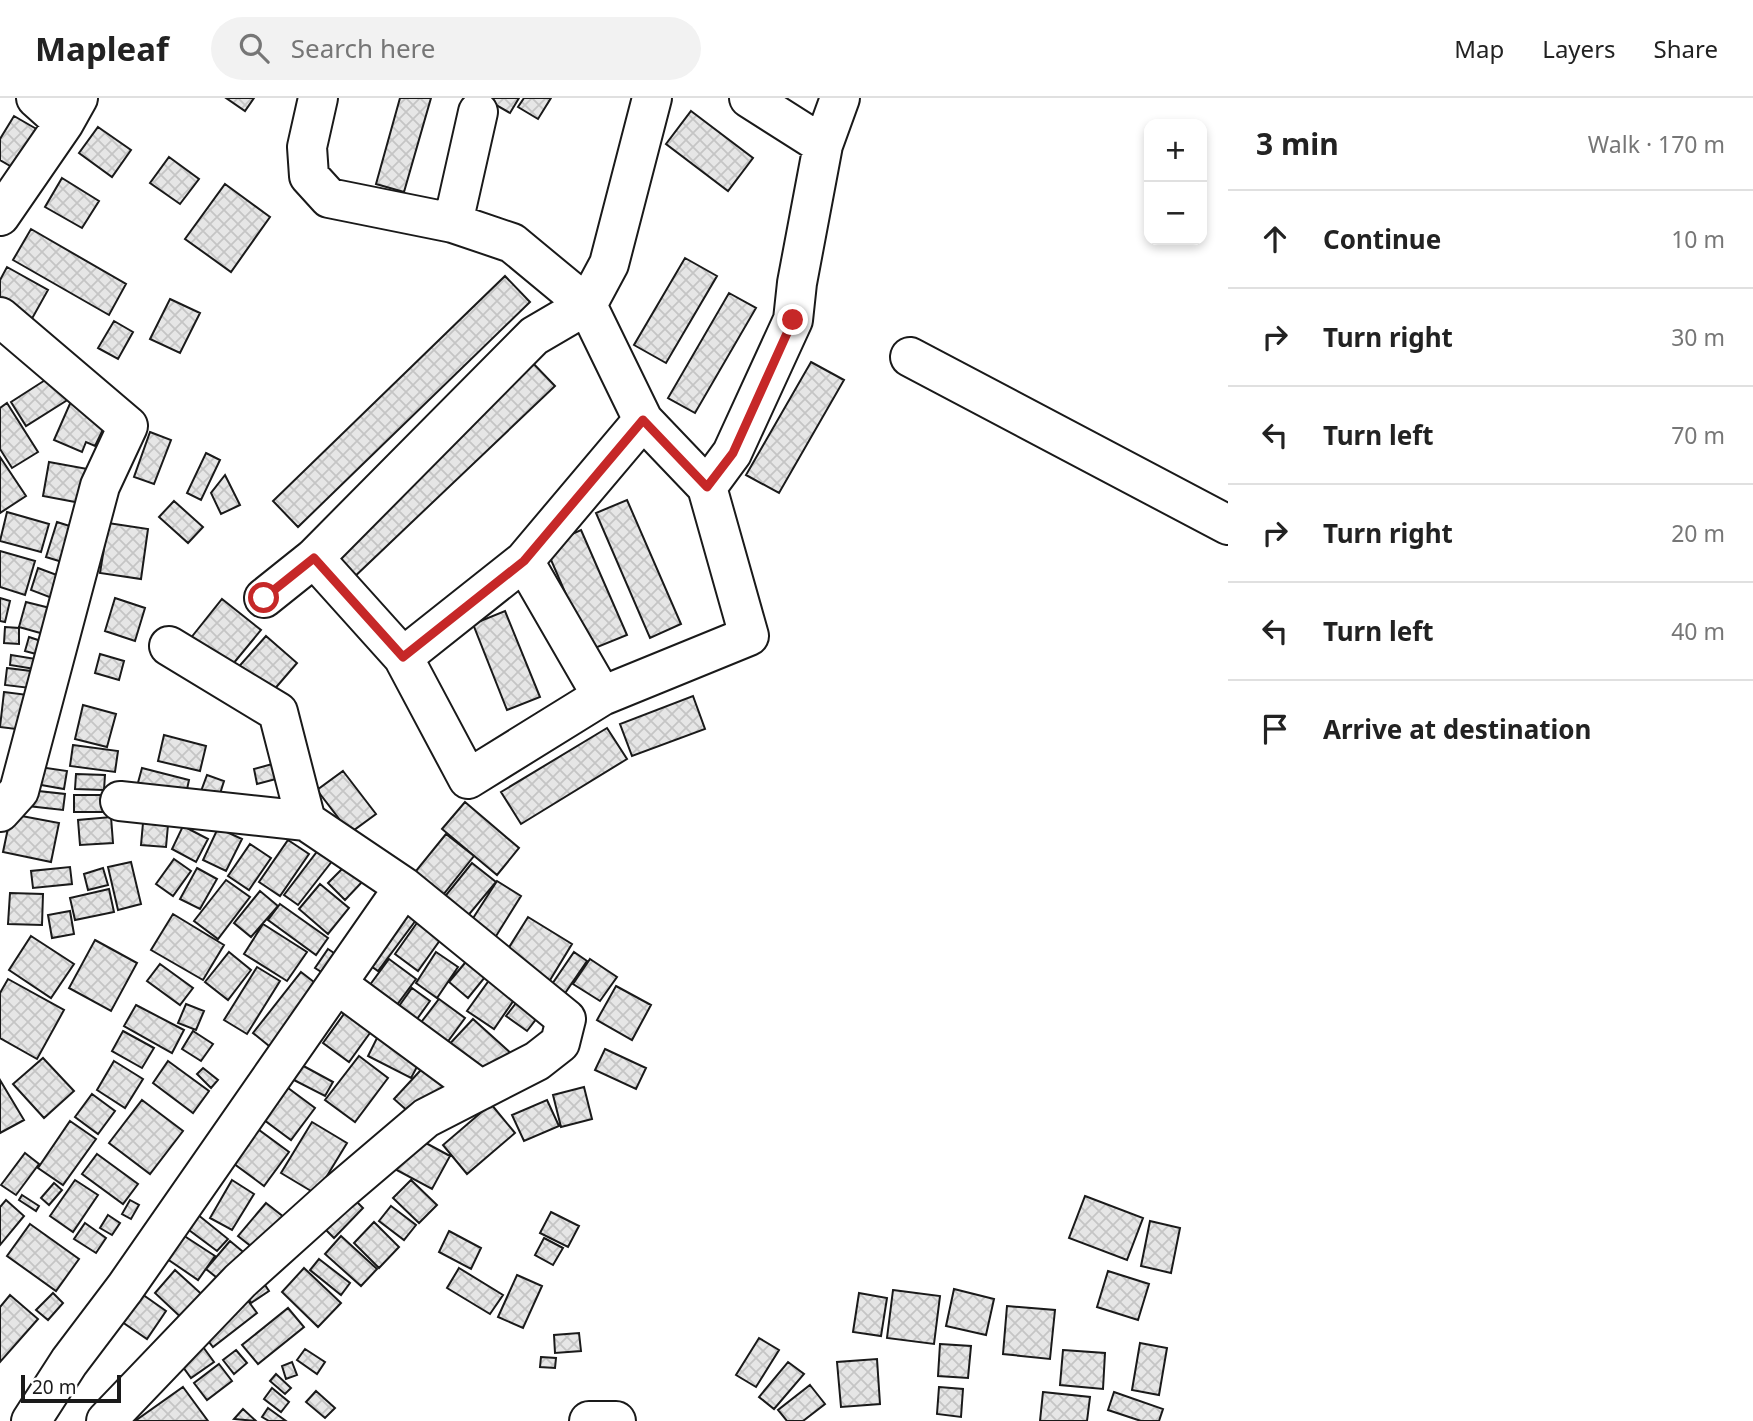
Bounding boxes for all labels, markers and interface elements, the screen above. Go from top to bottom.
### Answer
search box [211,17,701,80]
text: Mapleaf [35,26,169,71]
icon: search [235,29,273,67]
text: Search here [291,30,436,66]
text: Map [1454,32,1504,65]
text: Layers [1542,32,1616,65]
text: Share [1654,32,1718,65]
map controls [1144,119,1207,245]
button: + [1144,119,1207,182]
text: 3 min [1256,123,1339,164]
text: Walk · 170 m [1588,128,1725,160]
button: − [1144,182,1207,245]
icon: ahead [1256,220,1294,258]
text: Continue [1323,221,1441,257]
text: 10 m [1671,223,1725,255]
route end [777,304,808,335]
icon: right [1256,318,1294,356]
text: Turn right [1323,319,1453,355]
text: 30 m [1671,321,1725,353]
icon: left [1256,416,1294,454]
text: Turn left [1323,417,1434,453]
text: 70 m [1671,419,1725,451]
icon: right [1256,514,1294,552]
text: Turn right [1323,515,1453,551]
text: 20 m [1671,517,1725,549]
route start [248,582,279,613]
icon: left [1256,612,1294,650]
text: Turn left [1323,613,1434,649]
text: 40 m [1671,615,1725,647]
icon: arrive [1256,710,1294,748]
text: Arrive at destination [1323,711,1592,747]
scale bar [21,1372,121,1404]
text: 20 m [32,1374,76,1400]

